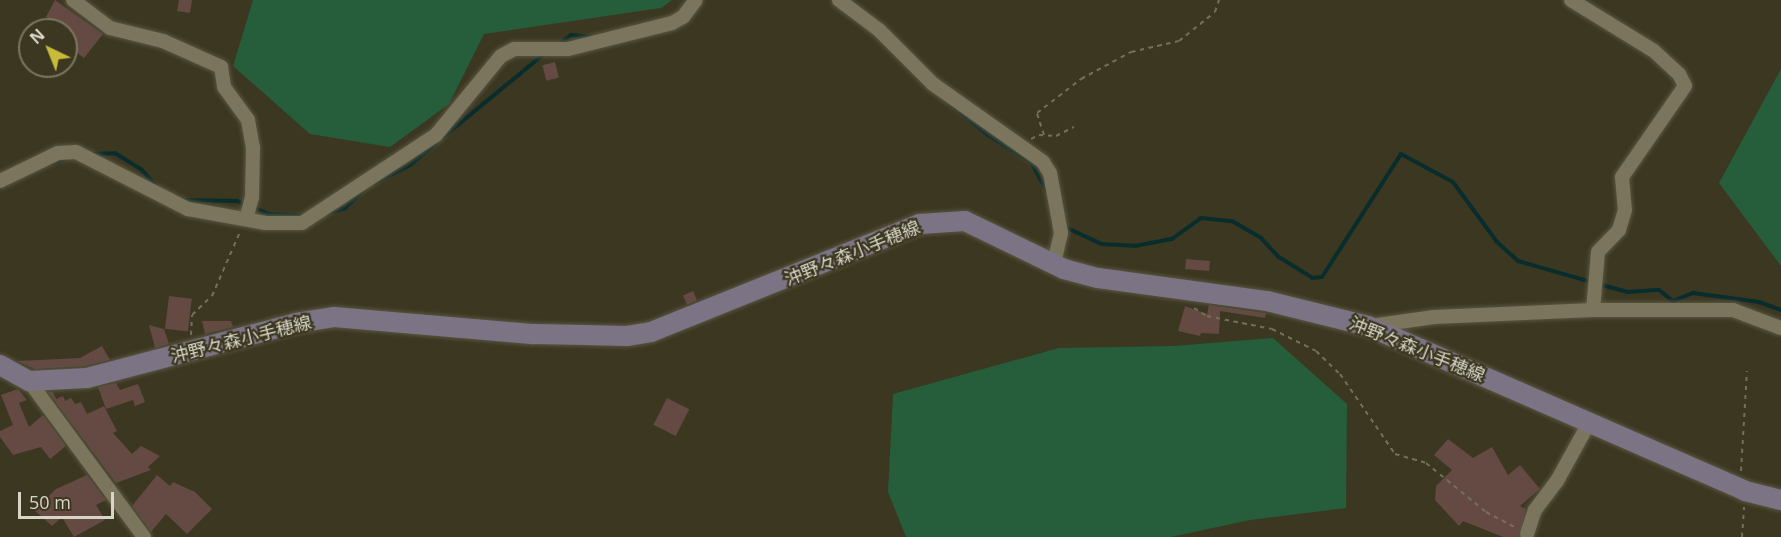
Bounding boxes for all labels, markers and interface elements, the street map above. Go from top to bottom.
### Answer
north arrow [18,18,78,78]
text: N [25,24,49,49]
street label: 沖野々森小手穂線 [781,216,923,290]
street label: 沖野々森小手穂線 [169,311,313,367]
street label: 沖野々森小手穂線 [1346,312,1488,386]
scale bar [21,480,117,518]
text: 50 m [29,490,71,514]

